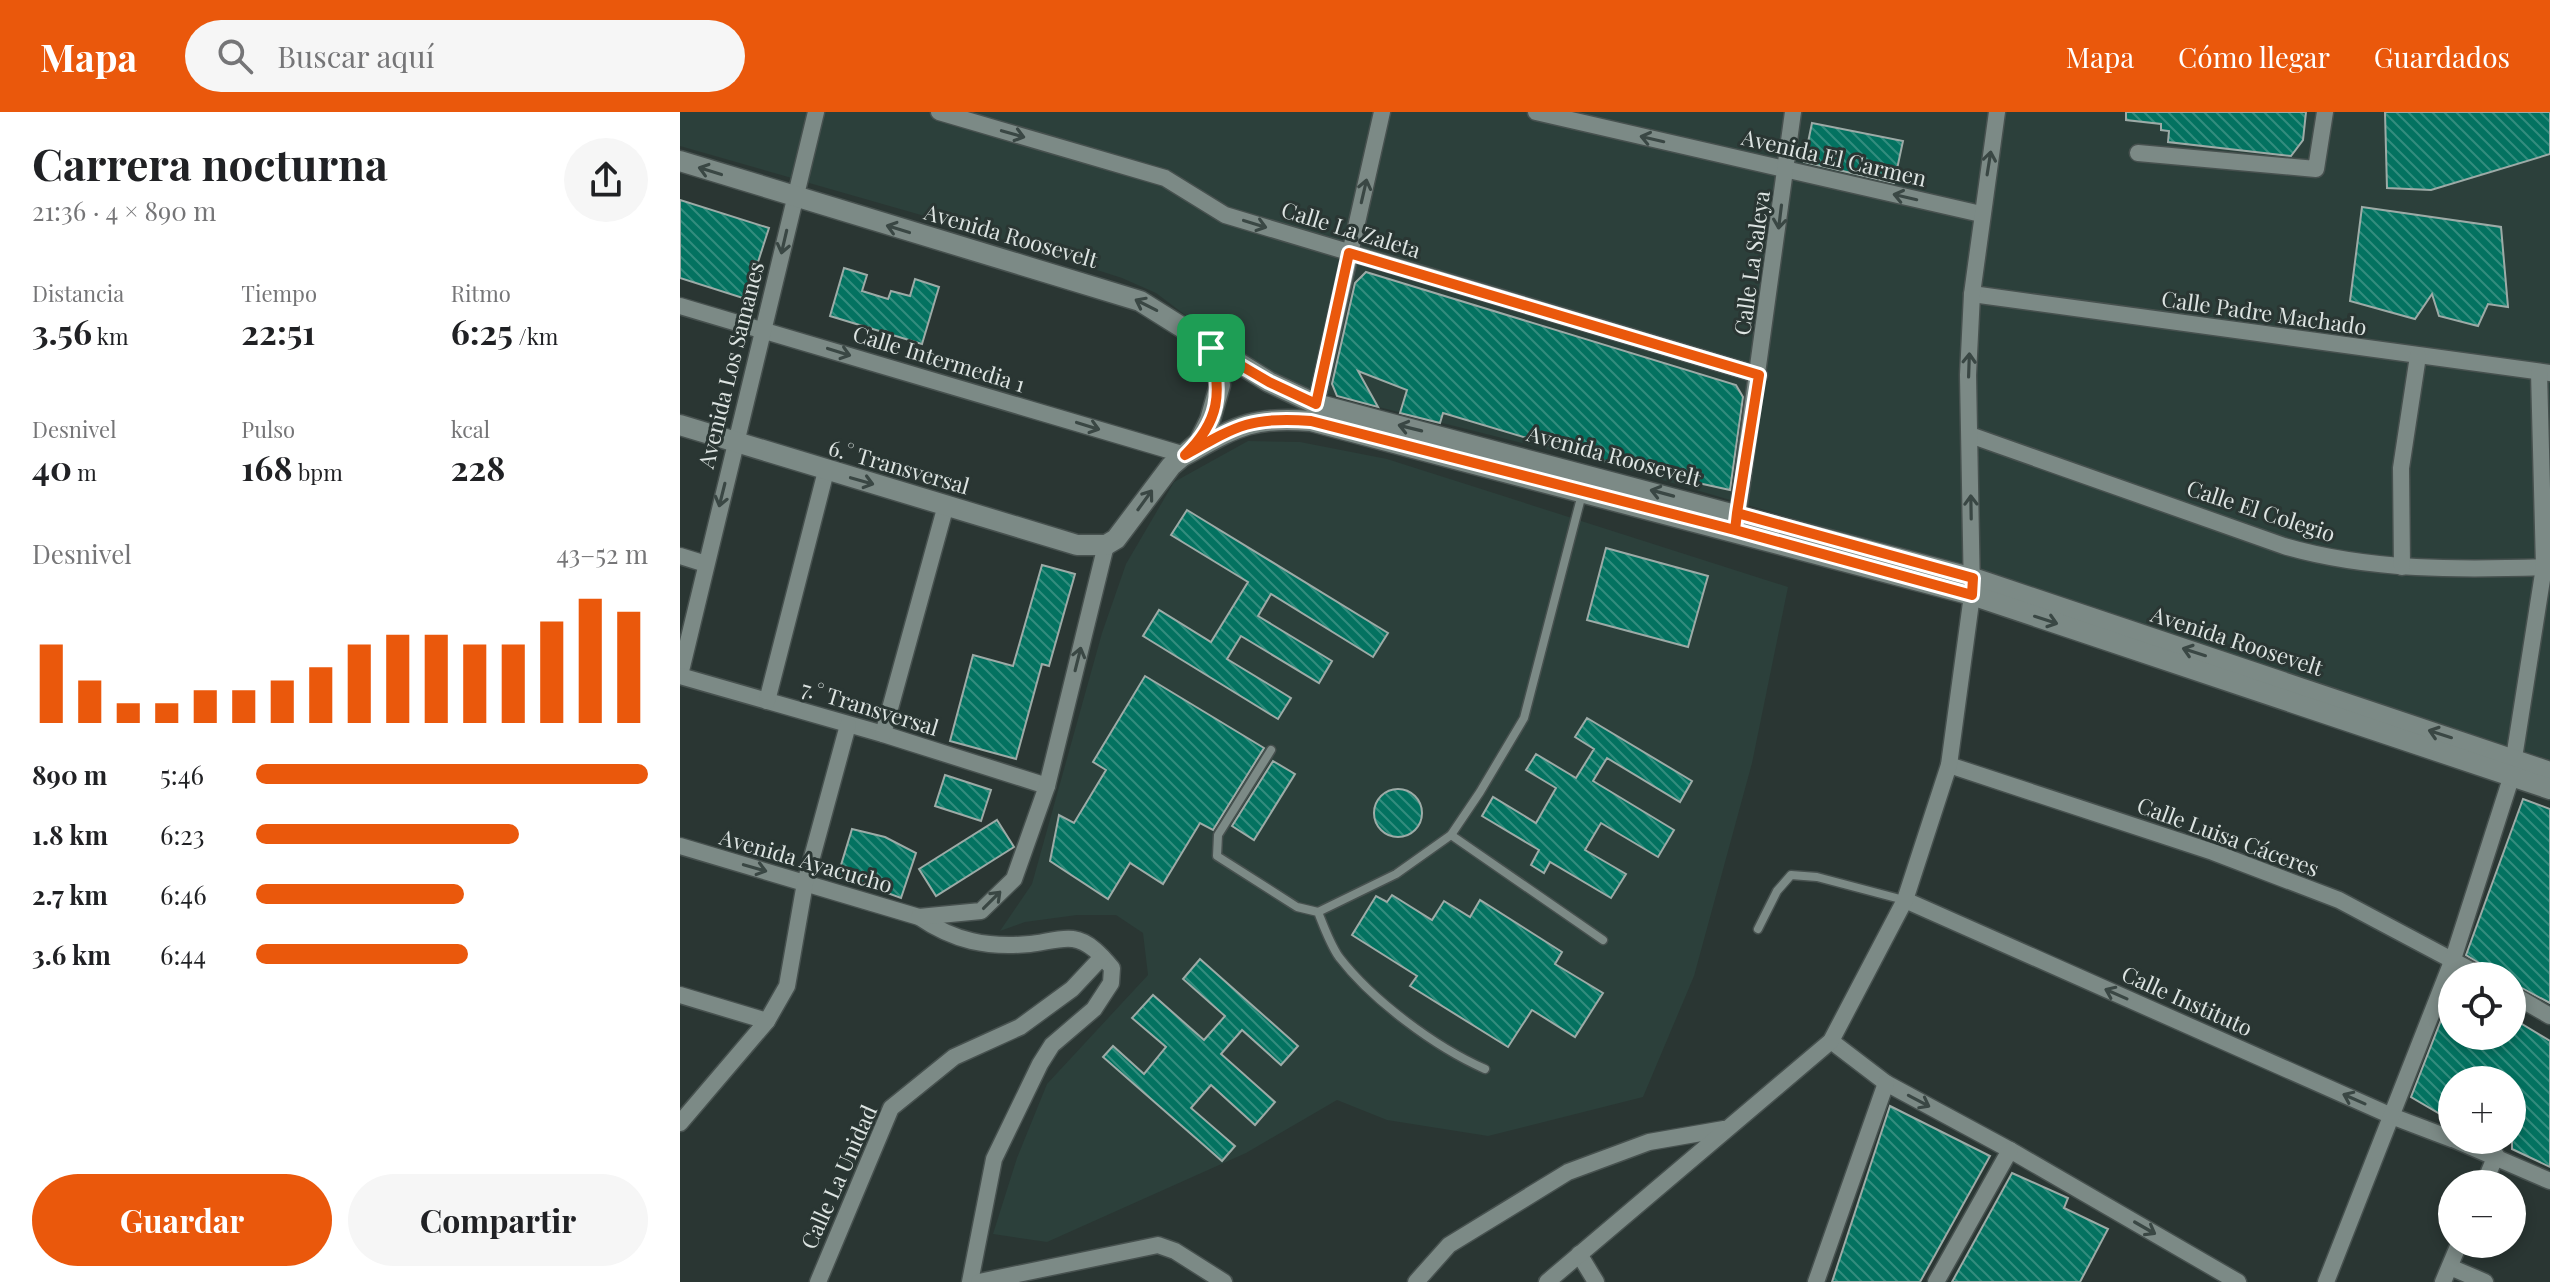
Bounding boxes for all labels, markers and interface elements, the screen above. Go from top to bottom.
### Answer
search box [185,20,745,92]
text: Mapa [40,31,137,82]
icon: search [213,34,257,78]
text: Buscar aquí [277,36,434,76]
text: Mapa [2066,38,2134,75]
text: Cómo llegar [2178,38,2330,75]
text: Guardados [2374,38,2510,75]
street label: Avenida El Carmen [1738,121,1930,193]
one-way arrow [1000,127,1026,142]
one-way arrow [1639,130,1665,145]
text: Carrera nocturna [32,133,388,192]
button: share [564,138,648,222]
one-way arrow [1982,151,1997,176]
one-way arrow [698,163,724,178]
one-way arrow [1357,178,1372,204]
street label: Calle La Saleya [1726,188,1776,337]
one-way arrow [1893,188,1919,203]
text: 21:36 · 4 × 890 m [32,193,216,228]
street label: Calle La Zaleta [1278,194,1425,264]
street label: Avenida Roosevelt [920,196,1103,274]
one-way arrow [1773,203,1788,230]
one-way arrow [1242,218,1267,232]
one-way arrow [885,221,911,236]
one-way arrow [776,229,791,254]
street label: Avenida Los Samanes [690,258,770,472]
text: Distancia [32,278,124,308]
text: Tiempo [241,278,317,308]
text: Ritmo [451,278,511,308]
street label: Calle Padre Machado [2160,283,2369,341]
one-way arrow [1135,297,1159,312]
text: 3.56 [32,308,92,354]
text: 22:51 [241,308,315,354]
text: 6:25 [451,308,513,354]
pin [1177,314,1245,382]
street label: Calle Intermedia 1 [850,318,1029,398]
text: km [92,321,128,351]
text: /km [513,321,558,351]
icon: arrive [1189,326,1233,370]
one-way arrow [825,345,851,360]
one-way arrow [1961,352,1976,379]
text: Desnivel [32,414,116,444]
text: Pulso [241,414,295,444]
text: kcal [451,414,490,444]
street label: Avenida Roosevelt [1523,417,1706,493]
one-way arrow [1398,419,1424,434]
one-way arrow [1075,420,1100,434]
street label: 6.° Transversal [825,432,973,500]
text: 40 [32,444,72,490]
text: 168 [241,444,293,490]
text: 228 [451,444,505,490]
text: m [72,457,97,487]
text: bpm [293,457,343,487]
street label: Calle El Colegio [2183,472,2339,548]
one-way arrow [848,474,874,489]
one-way arrow [714,481,729,507]
one-way arrow [1650,485,1676,500]
one-way arrow [1137,489,1153,511]
one-way arrow [1963,494,1979,521]
text: Desnivel [32,536,132,571]
text: 43–52 m [556,536,648,571]
street label: Avenida Roosevelt [2147,598,2328,682]
one-way arrow [2033,613,2058,628]
one-way arrow [2181,643,2206,658]
one-way arrow [1072,647,1087,672]
street label: 7.° Transversal [798,672,943,742]
one-way arrow [2428,725,2453,740]
text: 890 m [32,757,107,792]
text: 5:46 [160,757,204,792]
street label: Calle Luisa Cáceres [2133,789,2323,883]
text: 1.8 km [32,817,108,852]
text: 6:23 [160,817,205,852]
street label: Avenida Ayacucho [715,821,896,899]
one-way arrow [741,861,767,876]
text: 2.7 km [32,877,108,912]
text: 6:46 [160,877,207,912]
one-way arrow [982,891,1002,910]
text: 3.6 km [32,937,111,972]
text: 6:44 [160,937,206,972]
street label: Calle Instituto [2117,958,2258,1042]
map controls [2438,962,2526,1258]
button: locate [2438,962,2526,1050]
one-way arrow [2104,985,2129,1000]
button: + [2438,1066,2526,1154]
one-way arrow [2342,1091,2367,1106]
one-way arrow [1906,1093,1930,1109]
street label: Calle La Unidad [793,1100,883,1253]
button: − [2438,1170,2526,1258]
button: Guardar [32,1174,332,1266]
button: Compartir [348,1174,648,1266]
one-way arrow [2133,1220,2156,1236]

